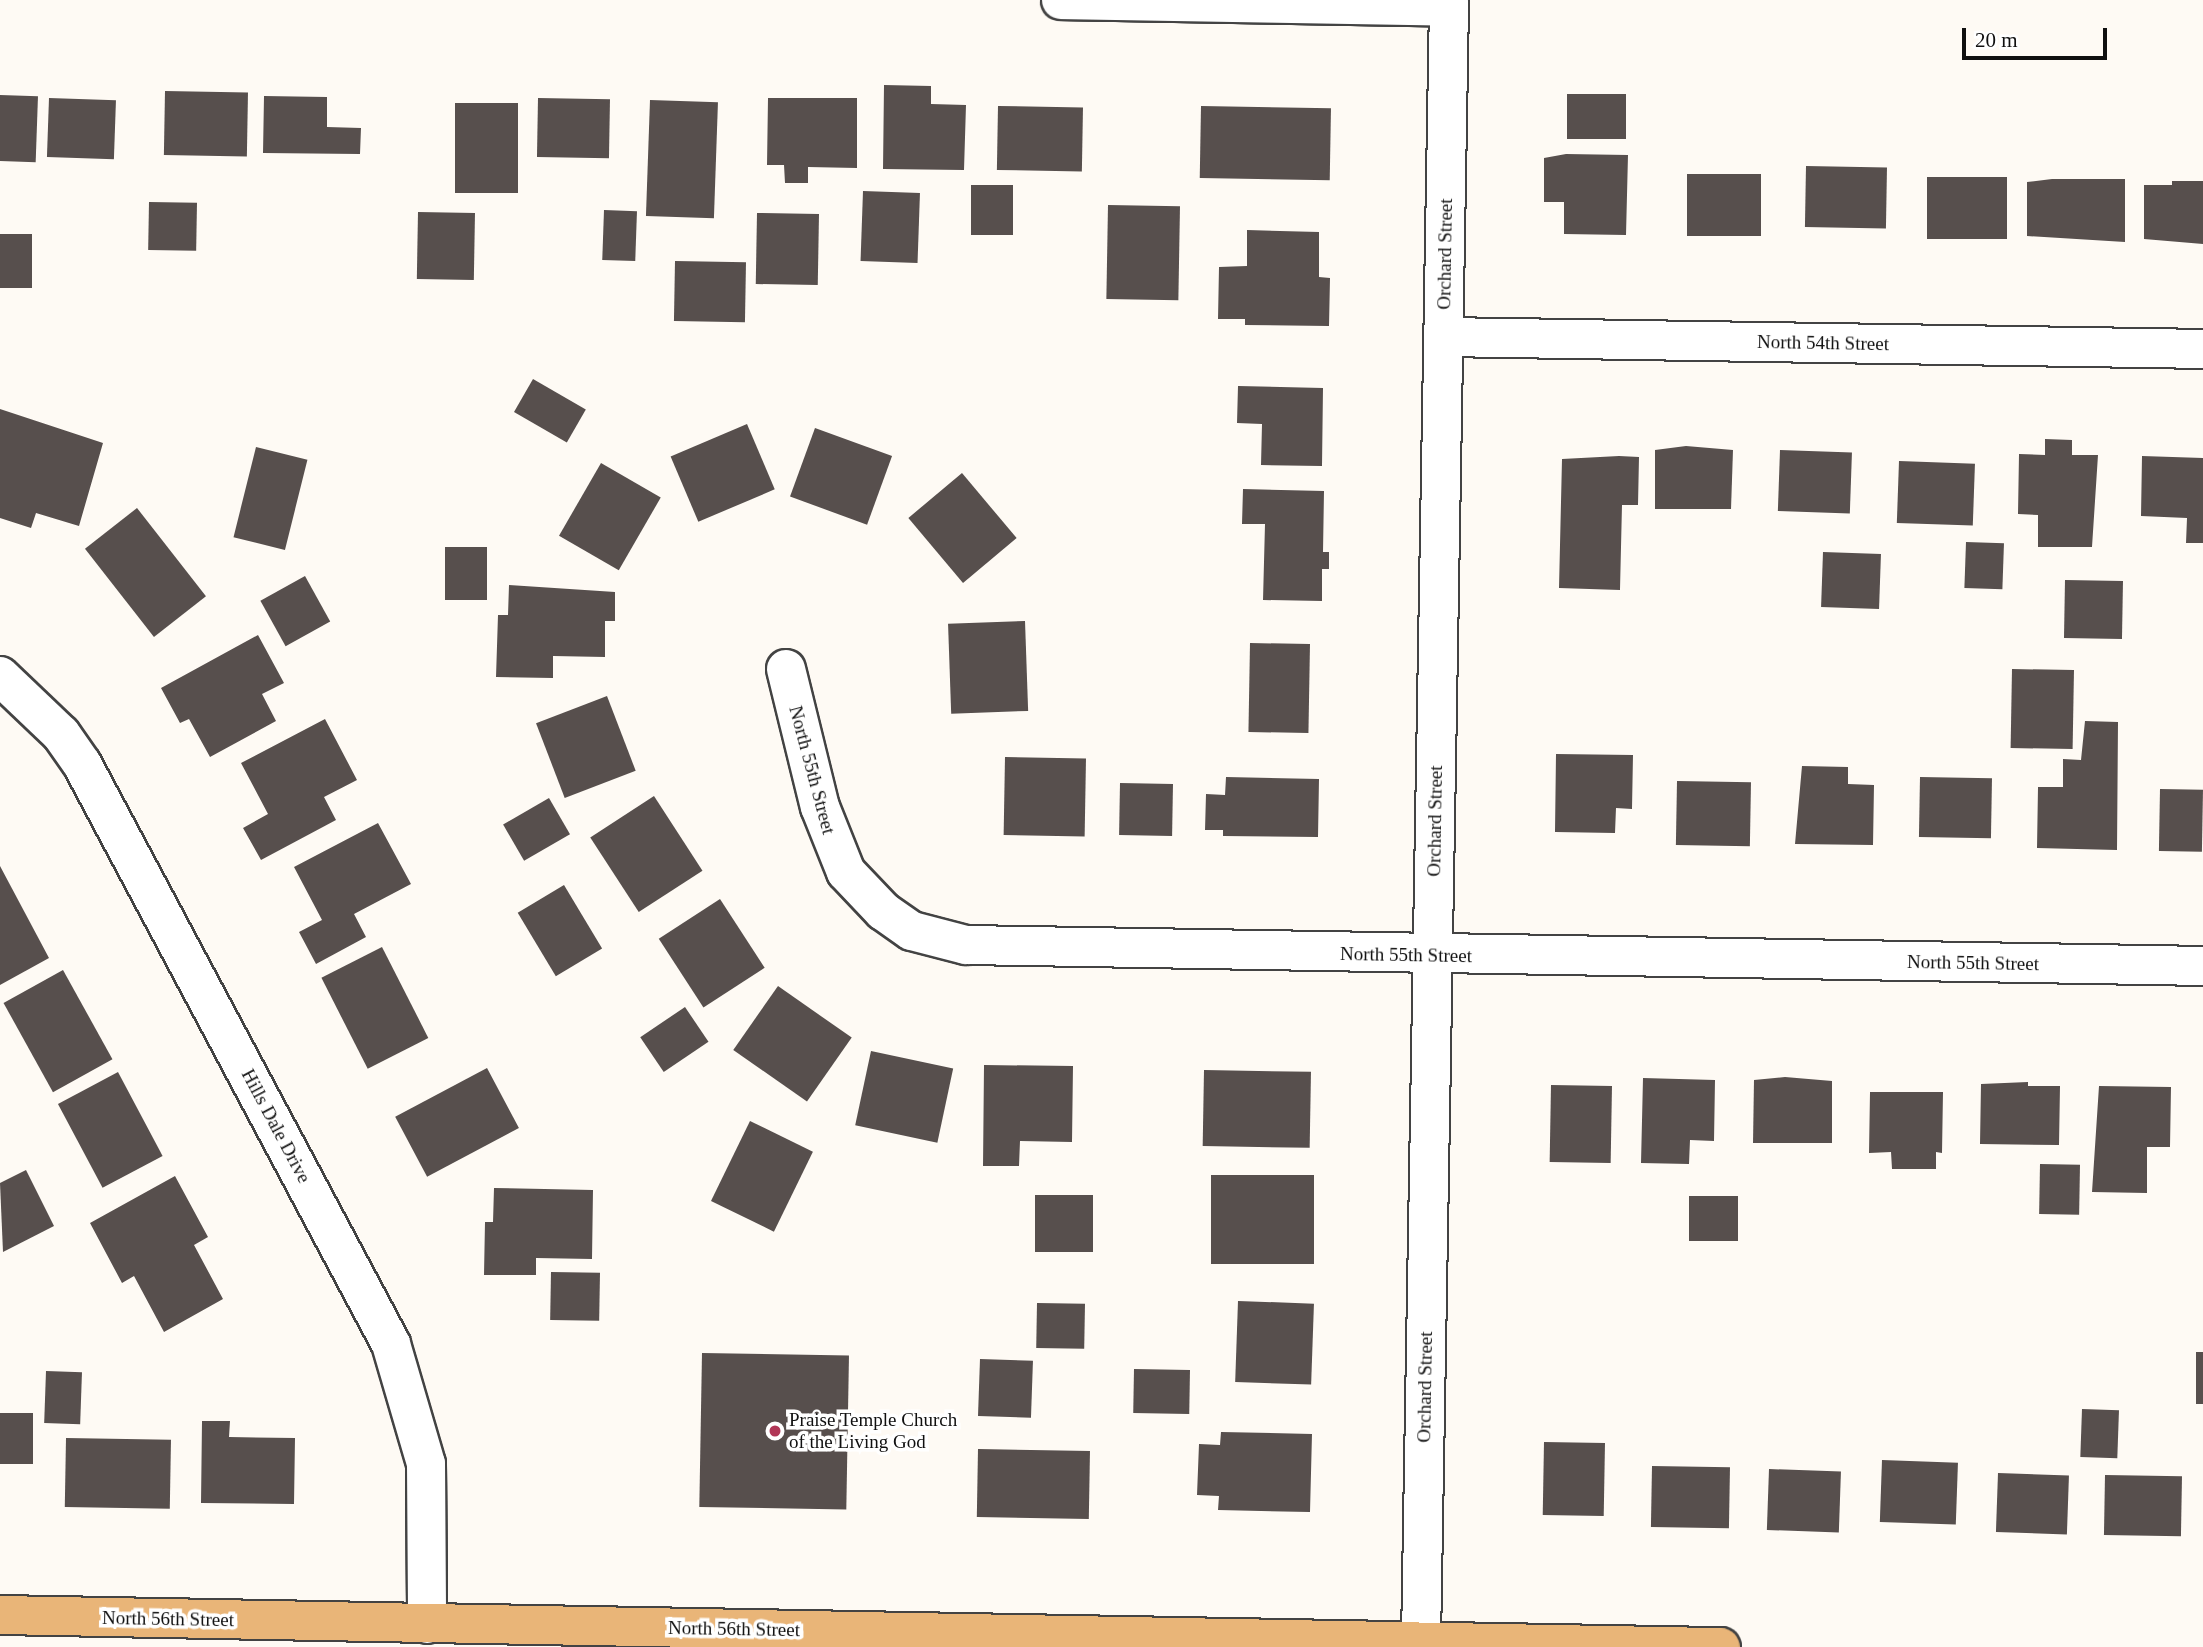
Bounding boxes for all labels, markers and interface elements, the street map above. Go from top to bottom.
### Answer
scale bar [1965,14,2110,58]
text: 20 m [1975,28,2018,52]
street label: Orchard Street [1433,198,1457,310]
street label: North 54th Street [1757,330,1889,356]
street label: North 55th Street [784,703,840,837]
street label: Orchard Street [1423,765,1447,877]
street label: North 55th Street [1340,942,1472,968]
street label: North 55th Street [1907,950,2039,976]
street label: Hills Dale Drive [236,1065,316,1187]
street label: Orchard Street [1413,1331,1437,1443]
place label: Praise Temple Church of the Living God [789,1409,958,1453]
marker: Praise Temple Church of the Living God [767,1423,783,1439]
street label: North 56th Street [102,1606,234,1632]
street label: North 56th Street [668,1616,800,1642]

